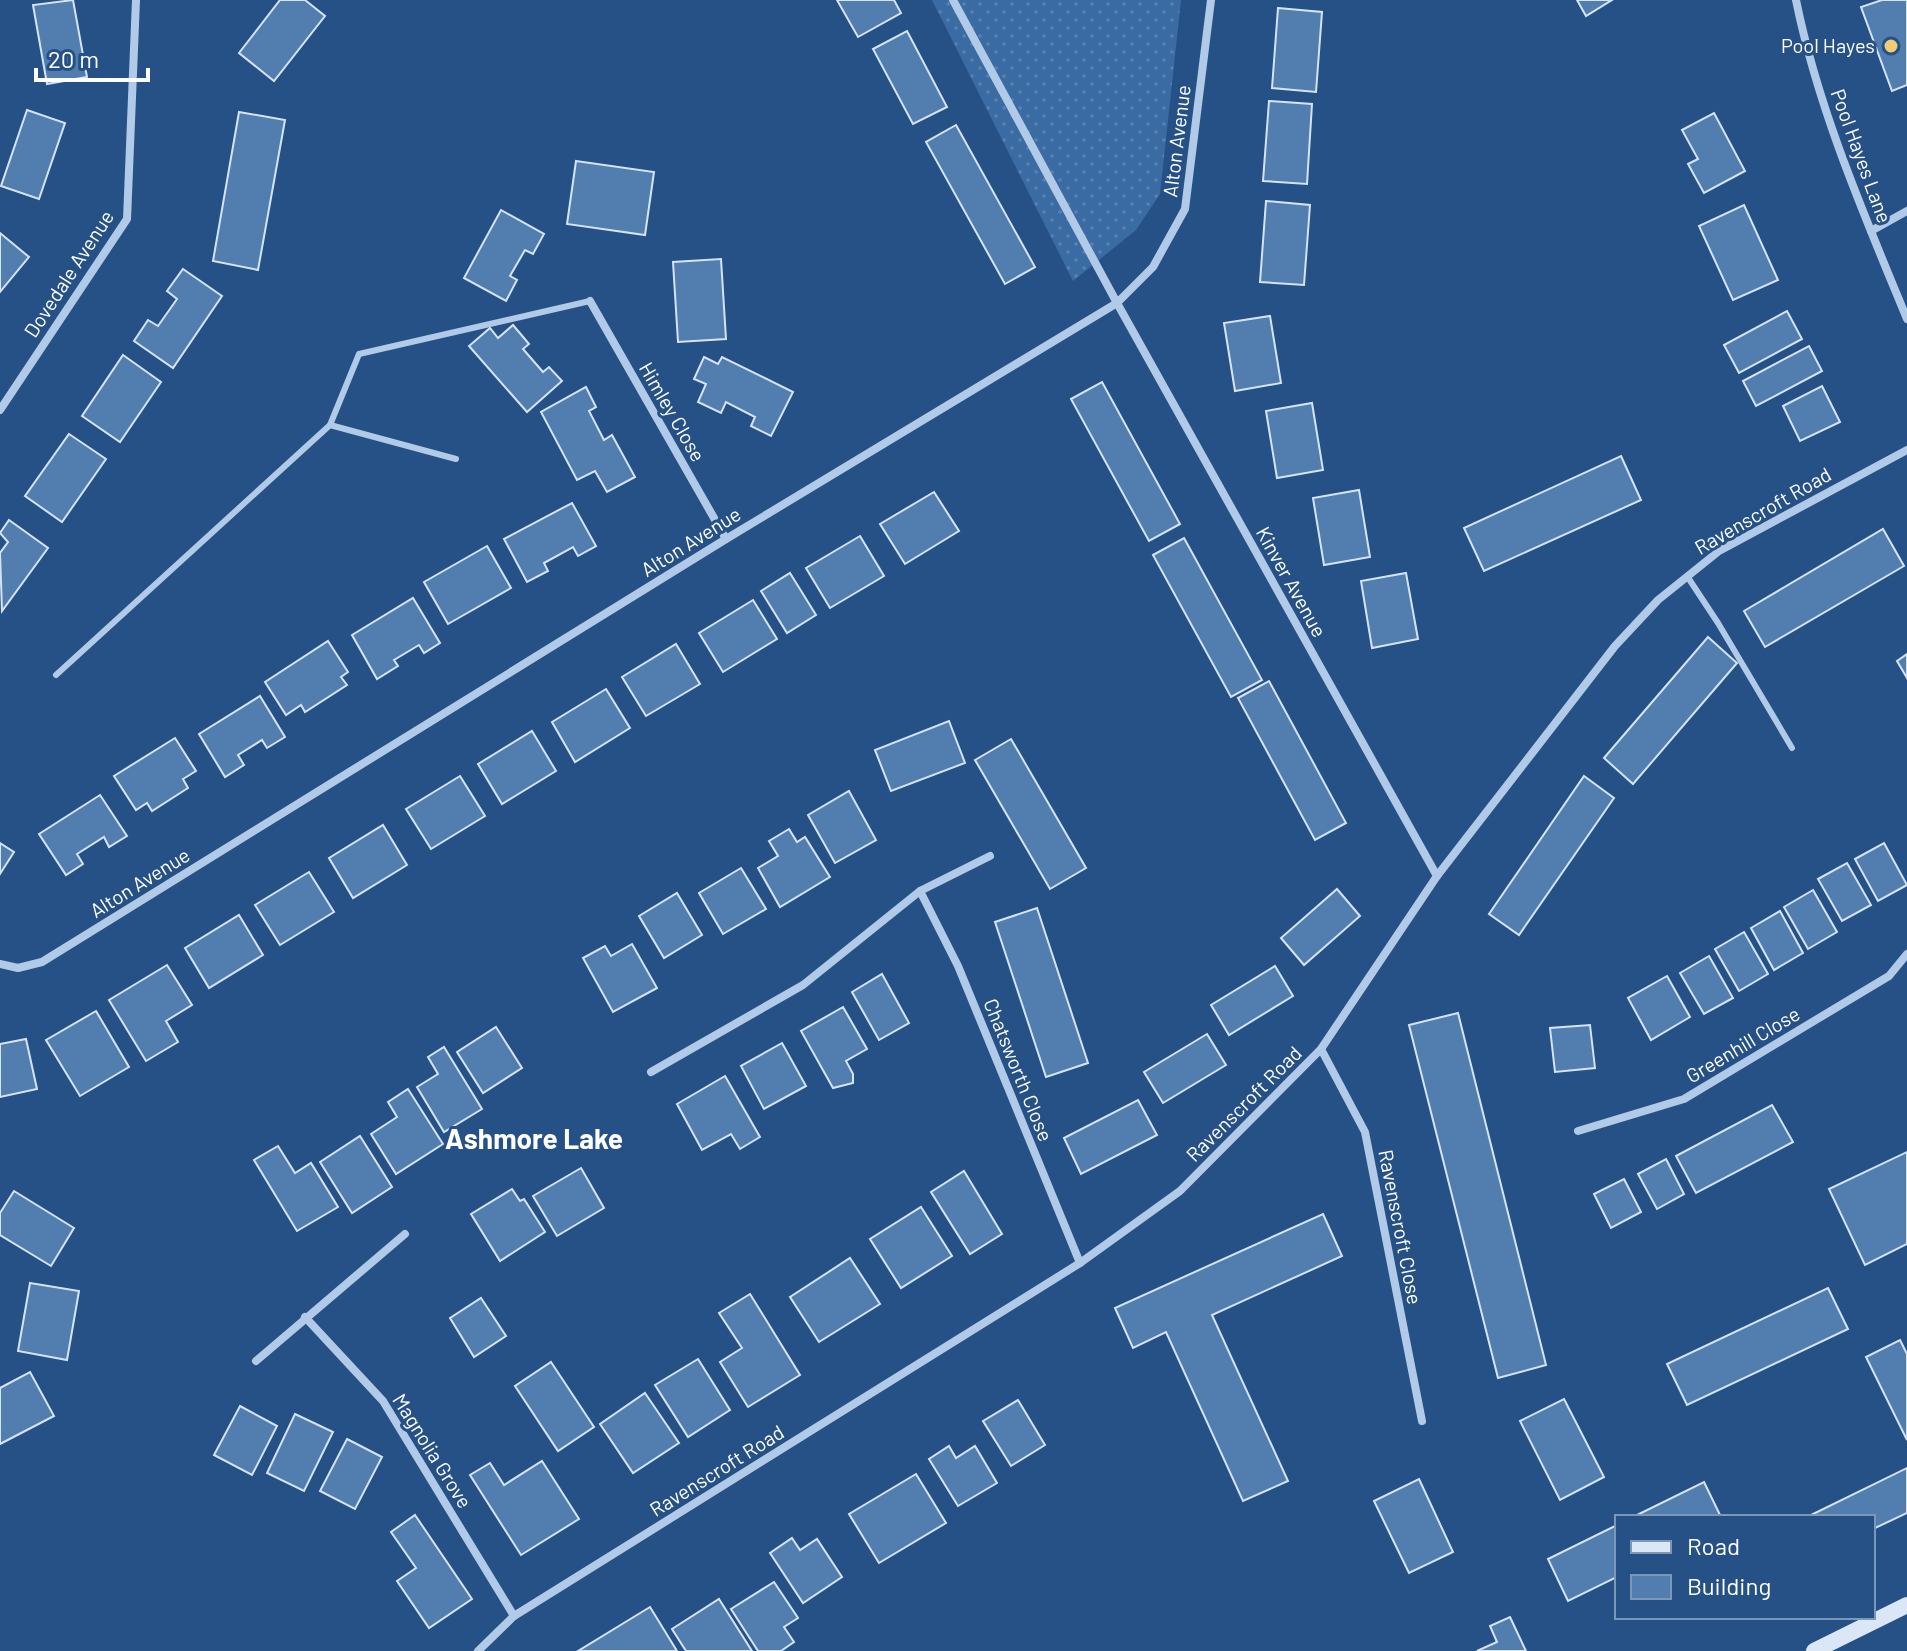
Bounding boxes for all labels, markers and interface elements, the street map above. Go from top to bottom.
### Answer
scale bar [36,32,148,82]
place label: Pool Hayes [1781,33,1875,57]
marker: Pool Hayes [1882,37,1900,55]
text: 20 m [48,44,99,73]
street label: Alton Avenue [1157,83,1195,198]
street label: Pool Hayes Lane [1827,85,1897,226]
street label: Dovedale Avenue [18,205,118,341]
street label: Himley Close [635,357,711,466]
street label: Ravenscroft Road [1690,461,1835,559]
street label: Alton Avenue [636,501,745,581]
street label: Kinver Avenue [1252,522,1332,641]
street label: Alton Avenue [85,842,194,922]
street label: Chatsworth Close [979,995,1059,1145]
street label: Greenhill Close [1681,1001,1804,1088]
street label: Ravenscroft Road [1181,1041,1306,1166]
district label: Ashmore Lake [445,1121,623,1155]
street label: Ravenscroft Close [1374,1147,1428,1306]
street label: Magnolia Grove [388,1389,478,1512]
street label: Ravenscroft Road [645,1419,788,1521]
legend [1615,1515,1875,1619]
text: Road [1687,1531,1740,1560]
text: Building [1687,1571,1771,1600]

